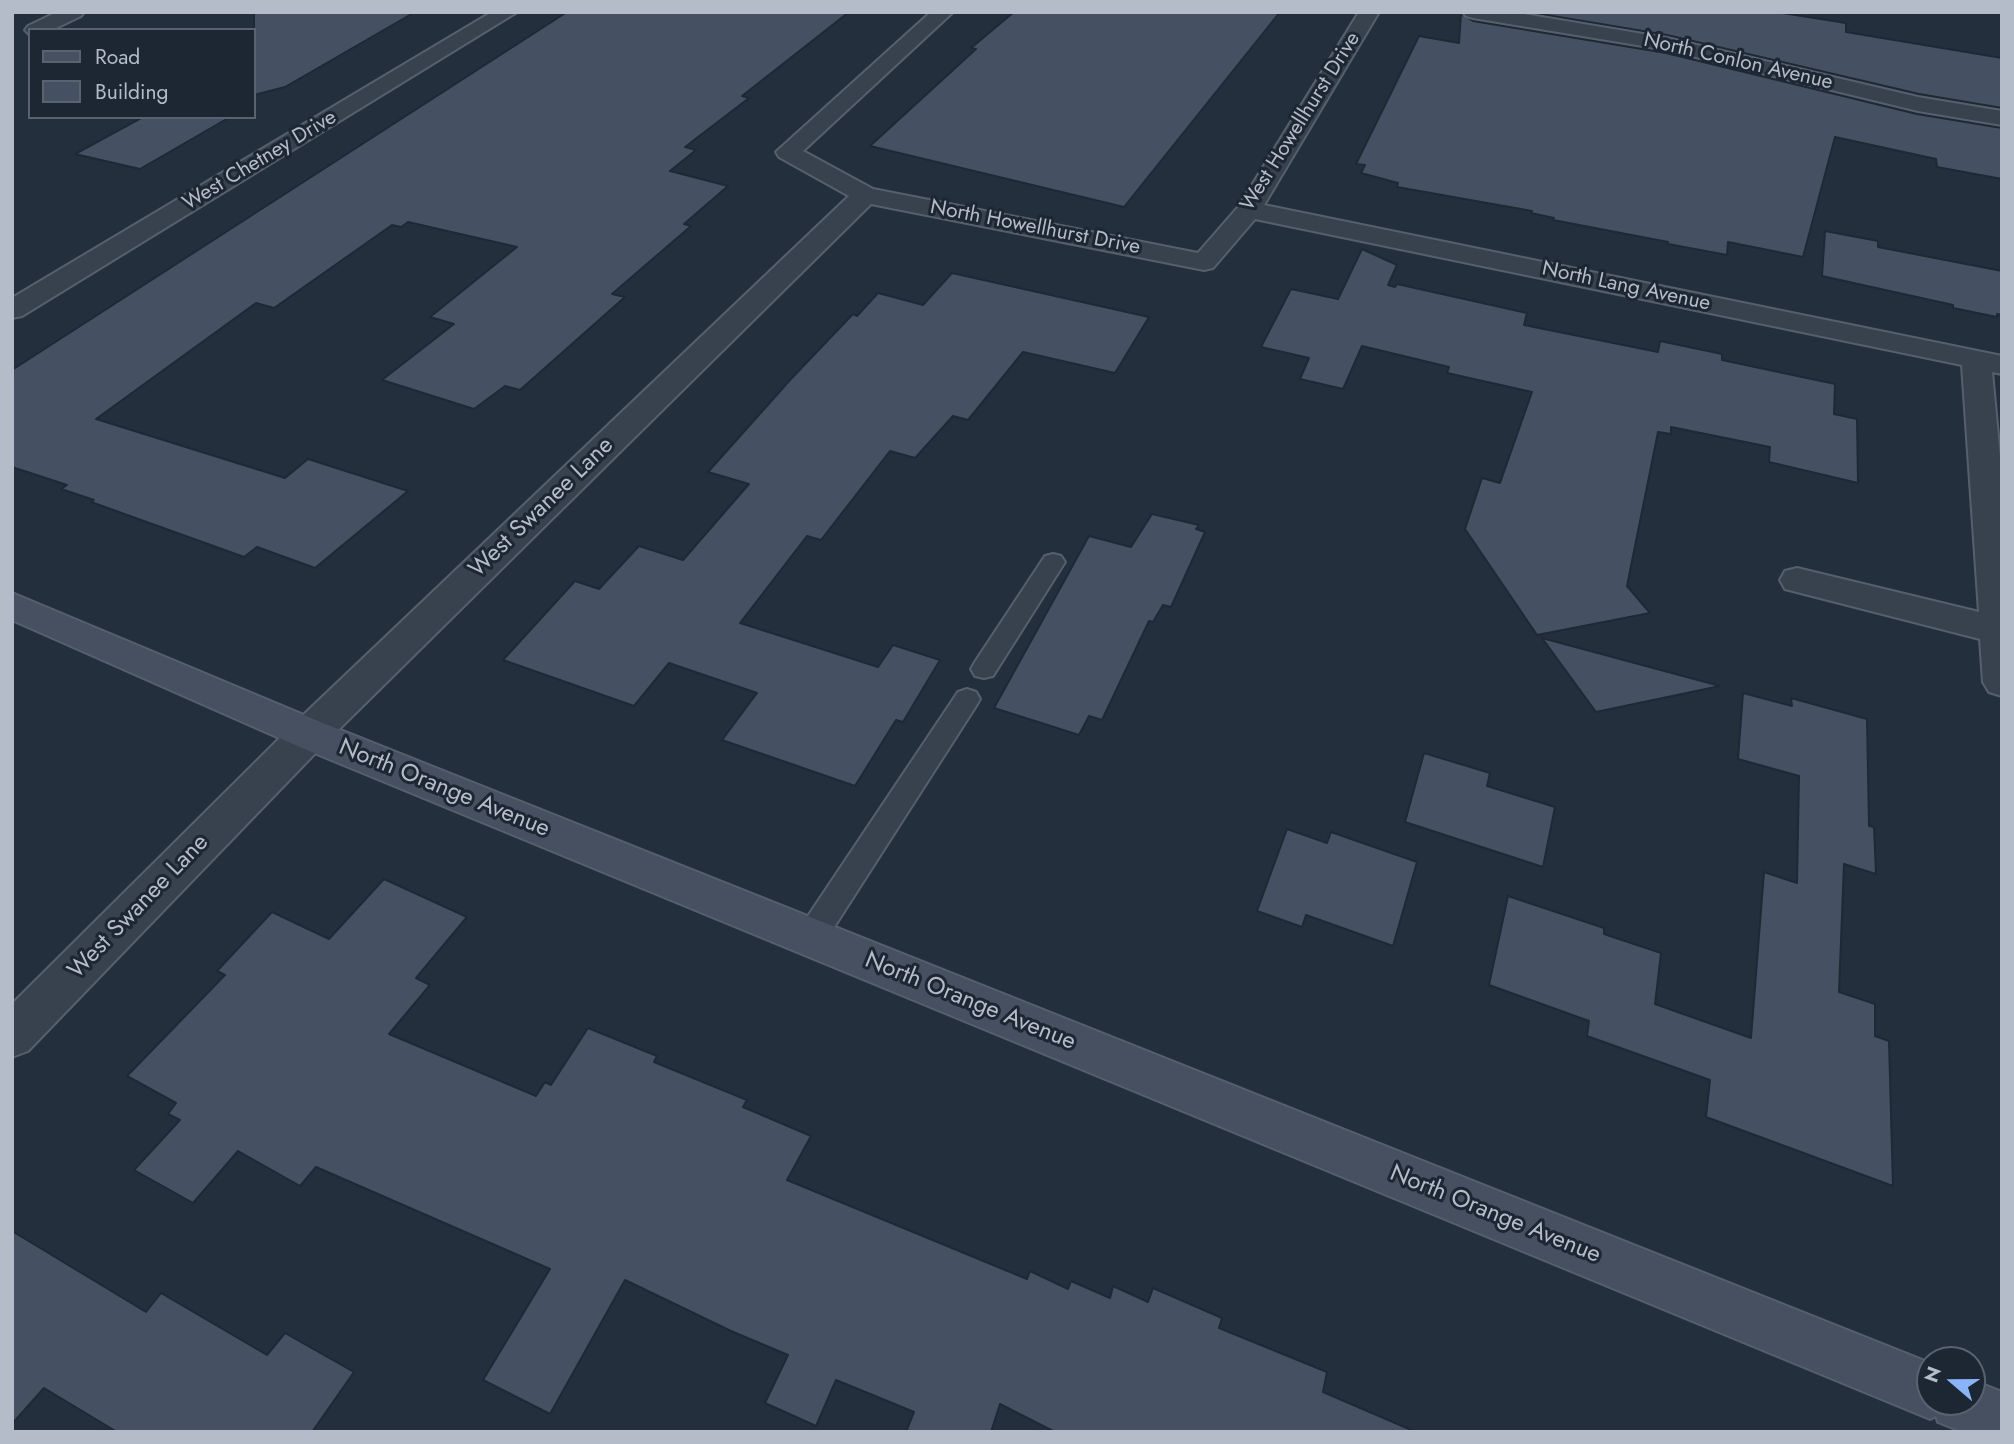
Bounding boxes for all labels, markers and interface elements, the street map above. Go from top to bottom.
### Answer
legend [28,28,256,119]
street label: West Howellhurst Drive [1236,28,1366,216]
street label: North Conlon Avenue [1641,28,1835,96]
text: Road [95,42,140,72]
text: Building [95,77,168,107]
street label: West Chetney Drive [179,105,341,217]
street label: North Howellhurst Drive [928,195,1142,261]
street label: North Lang Avenue [1539,257,1713,317]
street label: West Swanee Lane [464,432,620,584]
street label: North Orange Avenue [334,734,554,844]
street label: West Swanee Lane [63,829,215,985]
street label: North Orange Avenue [860,947,1080,1057]
street label: North Orange Avenue [1385,1160,1605,1270]
north arrow [1916,1346,1986,1416]
text: N [1917,1363,1948,1386]

